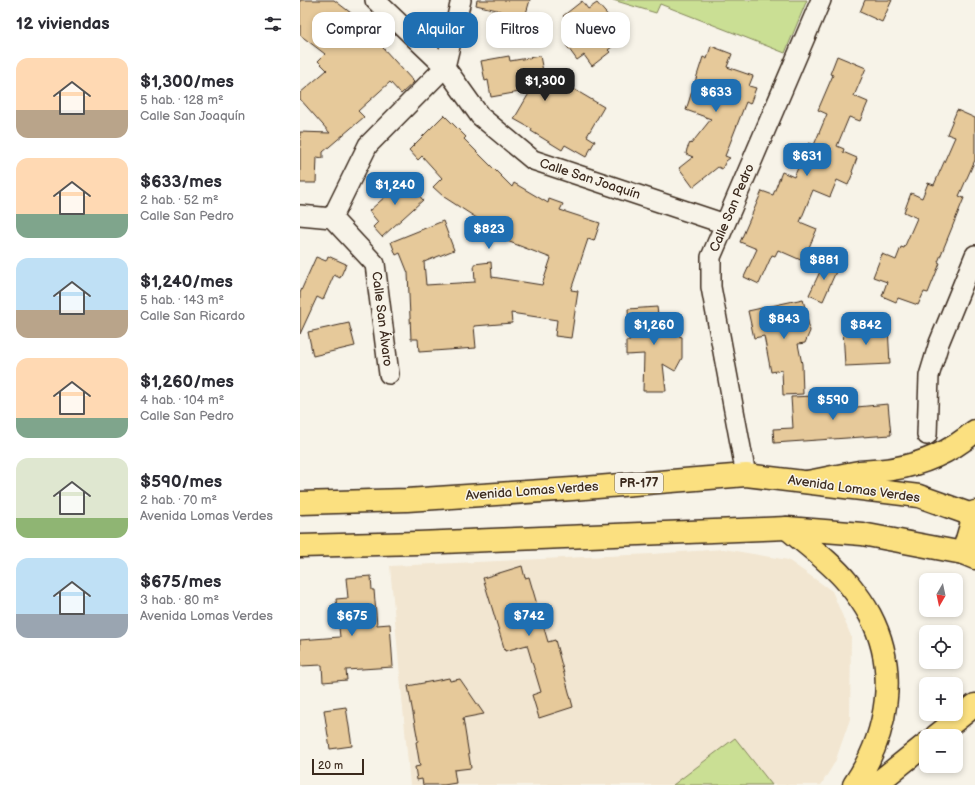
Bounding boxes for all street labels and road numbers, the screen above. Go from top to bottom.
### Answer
street label: Calle San Joaquín [538,155,642,203]
street label: Calle San Pedro [706,162,758,254]
street label: Calle San Álvaro [368,270,397,367]
street label: Avenida Lomas Verdes [787,472,922,506]
road number: PR-177 [615,473,663,493]
street label: Avenida Lomas Verdes [465,478,599,504]

